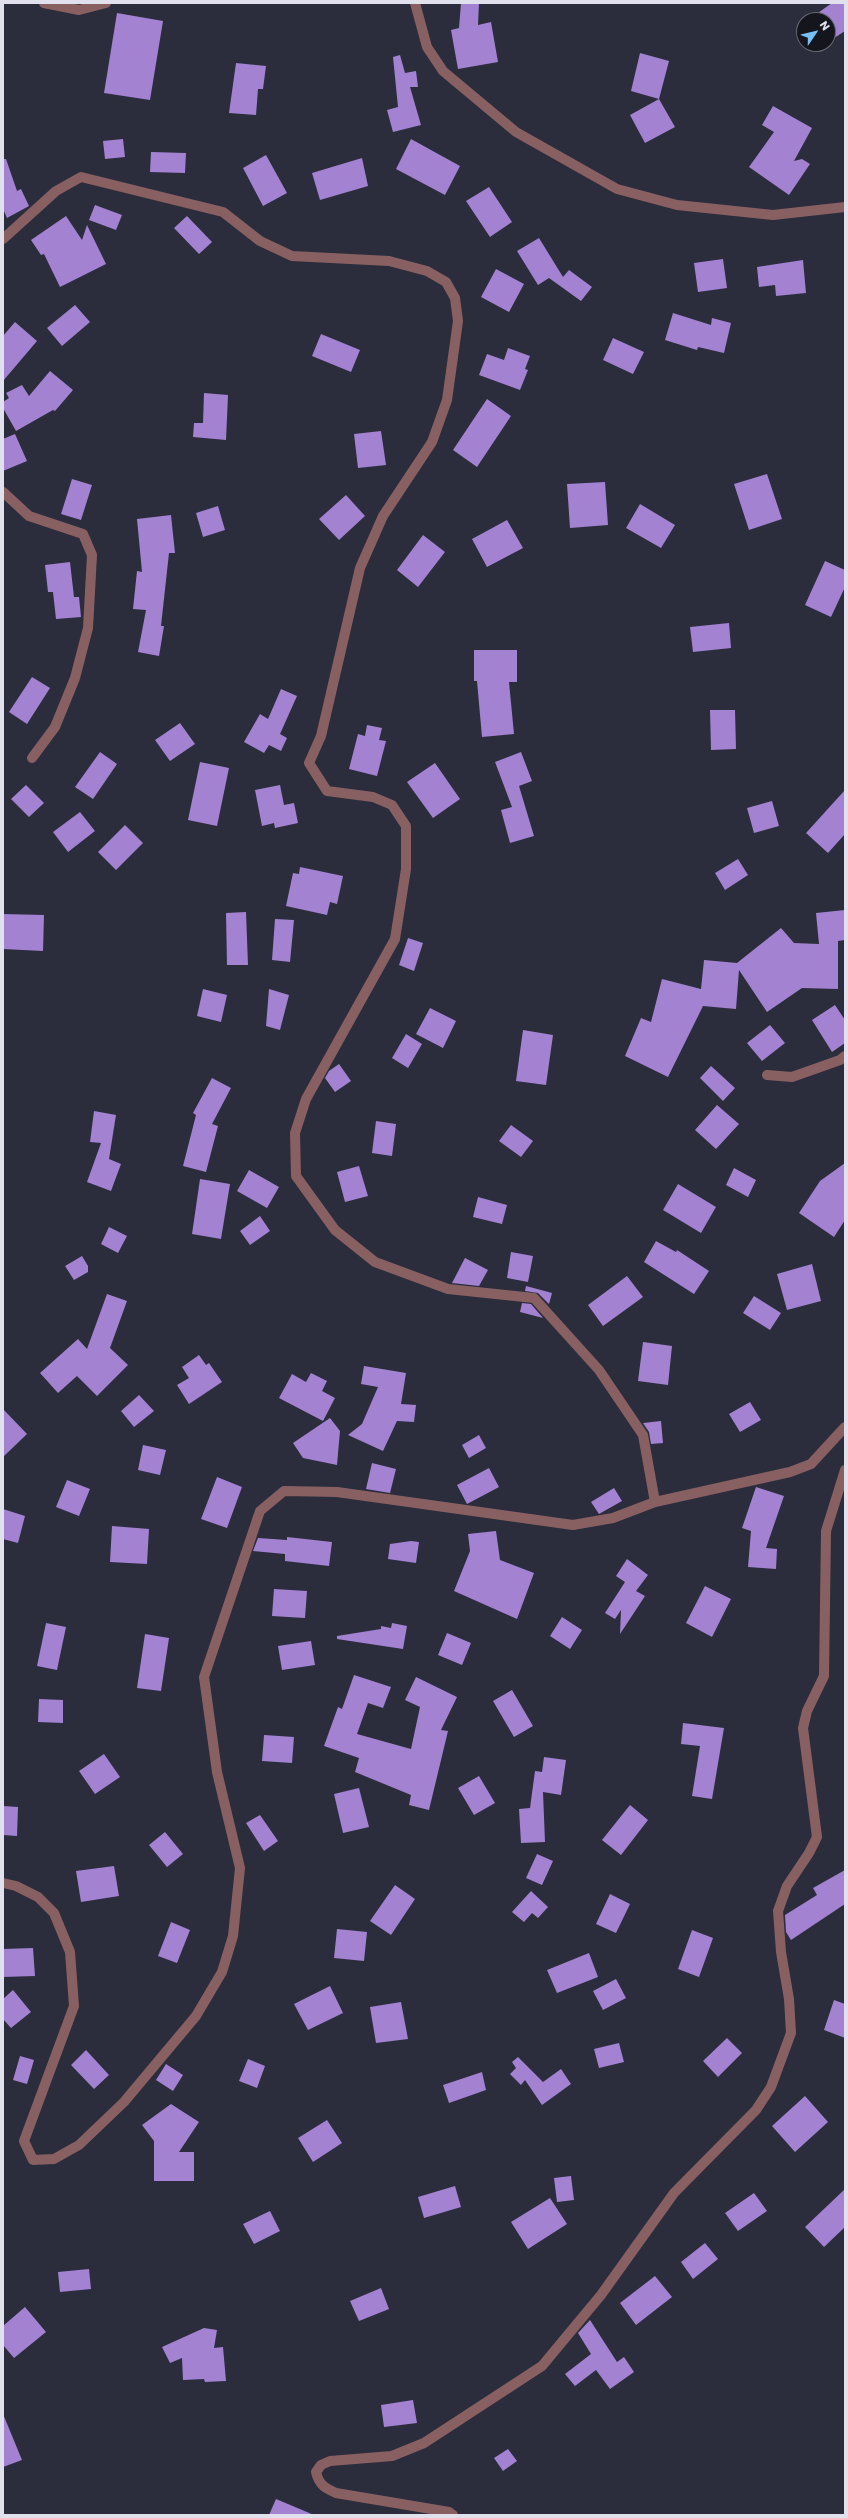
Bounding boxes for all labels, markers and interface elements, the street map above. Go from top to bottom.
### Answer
north arrow [796,12,836,52]
text: N [816,18,834,34]

